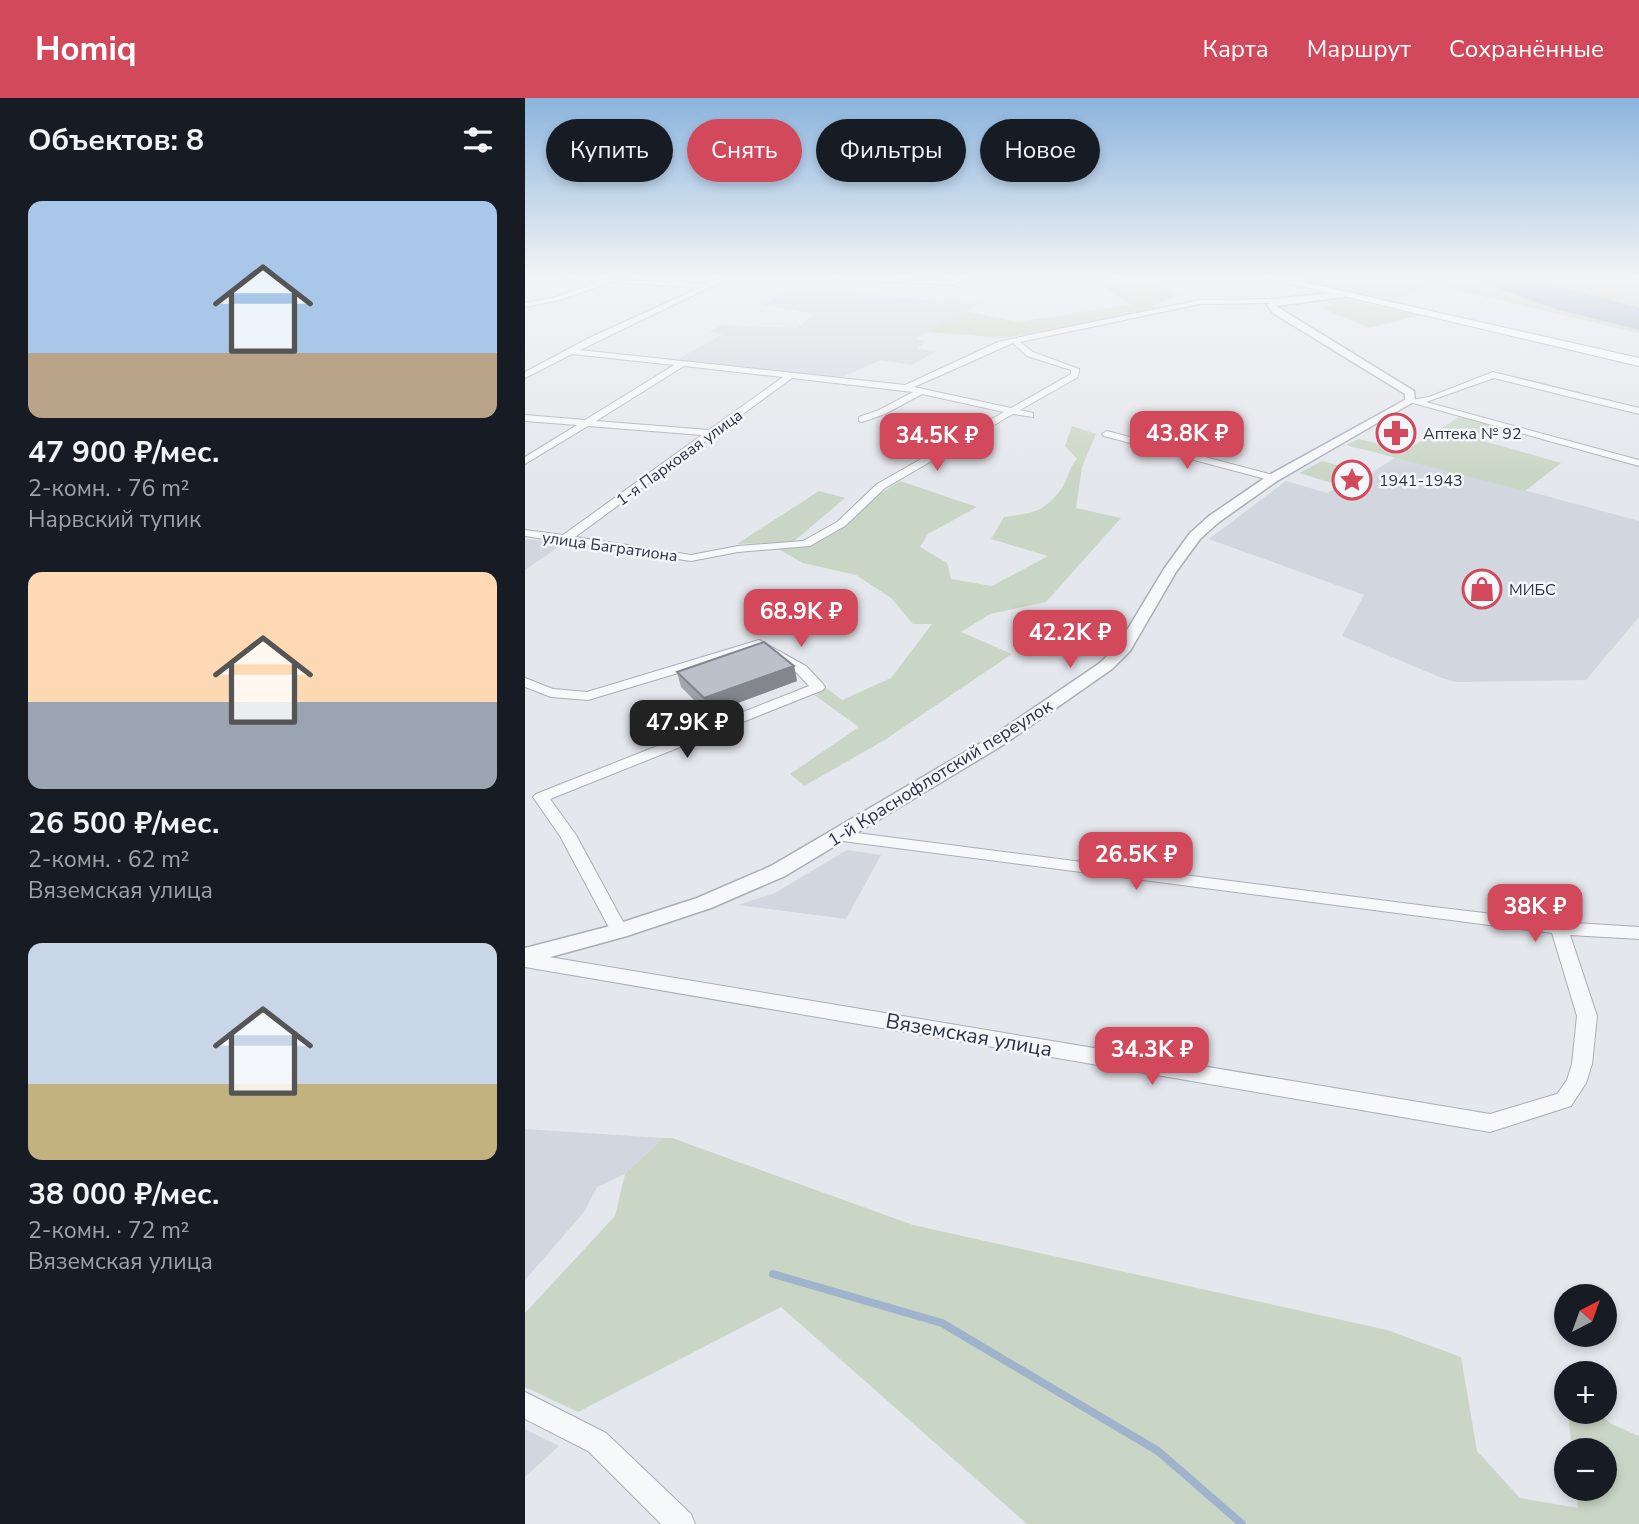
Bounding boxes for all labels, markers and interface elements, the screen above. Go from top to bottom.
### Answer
text: Homiq [35,27,137,72]
text: Карта [1203,33,1269,65]
text: Маршрут [1307,33,1411,65]
text: Сохранённые [1449,33,1604,65]
chip: Купить [546,119,673,182]
chip: Снять [687,119,802,182]
chip: Фильтры [816,119,966,182]
chip: Новое [980,119,1100,182]
text: Объектов: 8 [28,120,204,161]
icon: filters [459,121,497,159]
icon: home [200,246,326,372]
street label: 1-я Парковая улица [612,404,747,511]
pin: 43.8K ₽ [1122,412,1252,471]
pharmacy icon: Аптека № 92 [1375,412,1417,454]
pin: 34.5K ₽ [872,414,1002,473]
text: 43.8K ₽ [1146,418,1228,449]
text: 34.5K ₽ [896,420,978,451]
place label: Аптека № 92 [1423,423,1521,445]
text: 47 900 ₽/мес. [28,432,219,473]
place icon: 1941-1943 [1331,459,1373,501]
place label: 1941-1943 [1379,470,1463,492]
text: 2-комн. · 76 m² [28,473,190,504]
text: Нарвский тупик [28,504,201,535]
street label: улица Багратиона [541,527,679,567]
shop icon: МИБС [1461,568,1503,610]
place label: МИБС [1509,579,1556,601]
pin: 68.9K ₽ [736,589,866,649]
text: 68.9K ₽ [760,596,842,627]
pin: 42.2K ₽ [1005,610,1135,670]
icon: home [200,617,326,743]
text: 42.2K ₽ [1029,617,1111,648]
street label: 1-й Краснофлотский переулок [823,693,1057,852]
pin: 47.9K ₽ [622,700,752,760]
text: 47.9K ₽ [646,707,728,738]
text: 26 500 ₽/мес. [28,803,219,844]
pin: 26.5K ₽ [1071,832,1201,892]
text: 26.5K ₽ [1095,839,1177,870]
text: 2-комн. · 62 m² [28,844,190,875]
text: Вяземская улица [28,875,213,906]
pin: 38K ₽ [1486,884,1584,944]
text: 38K ₽ [1504,891,1566,922]
icon: home [200,988,326,1114]
street label: Вяземская улица [883,1007,1055,1063]
pin: 34.3K ₽ [1087,1028,1217,1087]
text: 34.3K ₽ [1111,1034,1193,1065]
text: 38 000 ₽/мес. [28,1174,219,1215]
text: 2-комн. · 72 m² [28,1215,190,1246]
text: Вяземская улица [28,1246,213,1277]
north arrow [1554,1284,1617,1348]
map controls [1554,1284,1617,1501]
button: + [1554,1361,1617,1424]
button: − [1554,1438,1617,1501]

